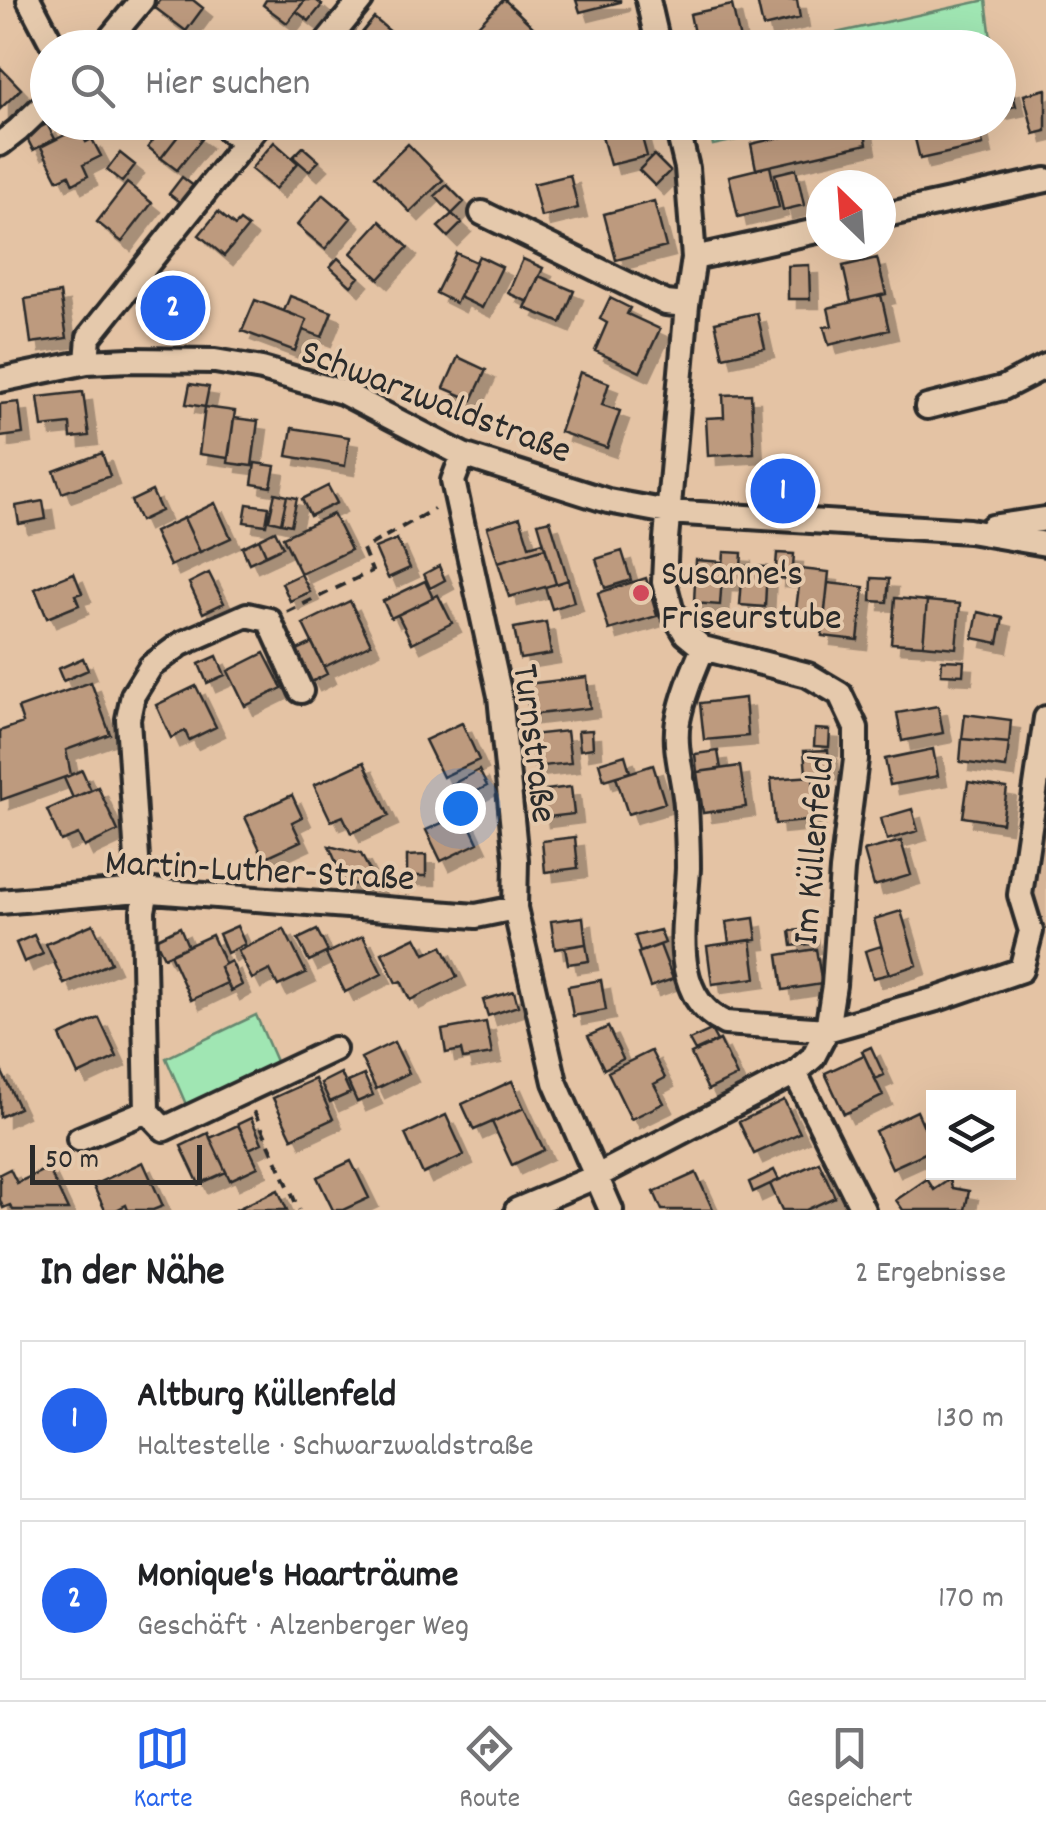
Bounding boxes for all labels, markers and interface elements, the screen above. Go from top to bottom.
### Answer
search box [30,30,1016,140]
icon: search [65,58,120,113]
text: Hier suchen [145,58,310,113]
north arrow [806,170,896,260]
pin: 2 [140,270,206,346]
street label: Schwarzwaldstraße [292,327,578,481]
pin: 1 [750,454,816,528]
place label: Susanne's Friseurstube [661,549,842,648]
marker: Susanne's Friseurstube [630,582,652,604]
street label: Turnstraße [494,661,569,826]
street label: Im Küllenfeld [781,754,852,947]
your location [435,783,486,834]
street label: Martin-Luther-Straße [103,838,416,909]
map controls [926,1090,1016,1180]
button: layers [926,1090,1016,1180]
scale bar [30,1140,202,1184]
text: 50 m [45,1142,99,1182]
text: In der Nähe [40,1245,225,1305]
text: 2 Ergebnisse [855,1252,1006,1298]
text: Altburg Küllenfeld [137,1370,396,1425]
text: 1 [71,1397,78,1443]
text: 130 m [936,1397,1004,1443]
text: Haltestelle · Schwarzwaldstraße [137,1425,534,1471]
text: Monique's Haarträume [137,1550,458,1605]
text: 2 [68,1577,81,1623]
text: 170 m [938,1577,1004,1623]
text: Geschäft · Alzenberger Weg [137,1605,469,1651]
tab: Karte [133,1721,192,1821]
tab: Route [459,1721,520,1821]
tab: Gespeichert [787,1721,913,1821]

